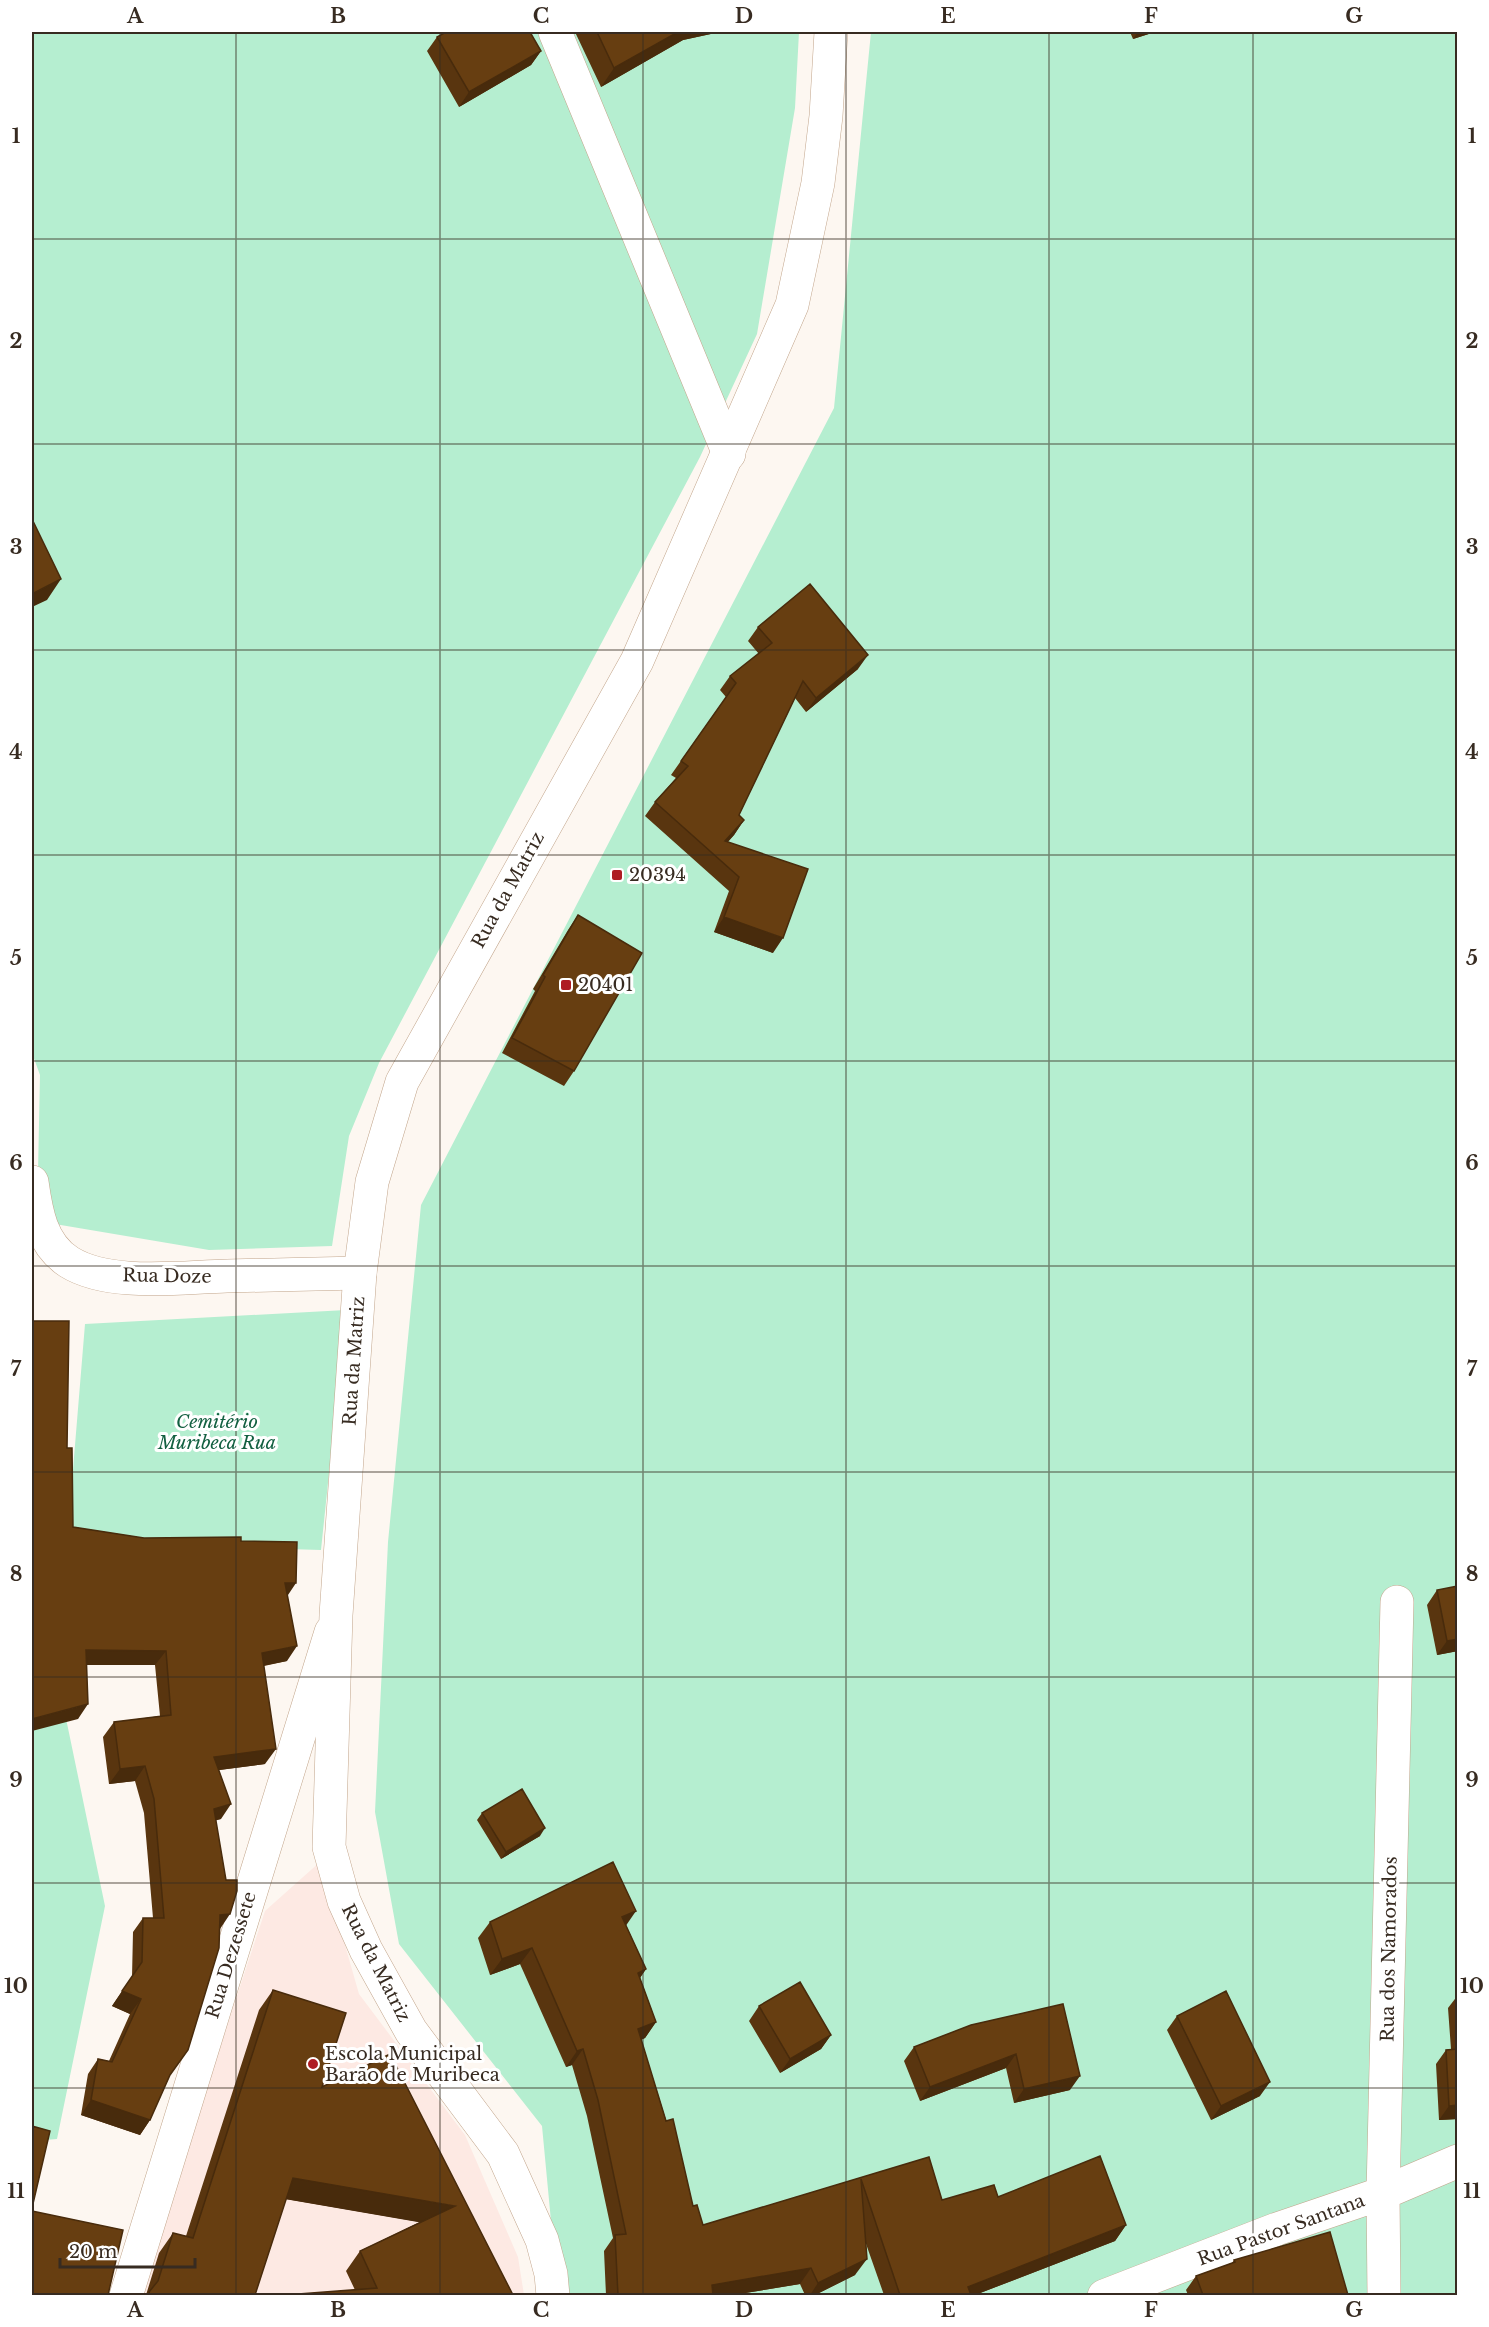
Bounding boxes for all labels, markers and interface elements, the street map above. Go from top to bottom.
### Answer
text: A [126,4,144,28]
text: B [330,4,346,28]
text: C [533,4,549,28]
text: D [735,4,753,28]
text: E [940,4,956,28]
text: F [1144,4,1158,28]
text: G [1345,4,1363,28]
text: 1 [12,124,21,148]
text: 1 [1468,124,1477,148]
text: 2 [9,329,23,353]
text: 2 [1465,329,1479,353]
text: 3 [10,535,22,559]
text: 3 [1466,535,1478,559]
text: 4 [9,740,23,764]
text: 4 [1465,740,1479,764]
street label: Rua da Matriz [467,828,549,952]
place label: 20394 [629,864,686,886]
marker: 20394 [610,868,624,882]
text: 5 [10,946,22,970]
text: 5 [1466,946,1478,970]
place label: 20401 [578,974,633,996]
marker: 20401 [559,978,573,992]
text: 6 [9,1151,23,1175]
text: 6 [1465,1151,1479,1175]
street label: Rua Doze [122,1264,212,1288]
street label: Rua da Matriz [339,1296,369,1426]
text: 7 [11,1357,22,1381]
text: 7 [1467,1357,1478,1381]
park label: Cemitério Muribeca Rua [157,1411,276,1454]
text: 8 [10,1562,22,1586]
text: 8 [1466,1562,1478,1586]
text: 9 [9,1768,23,1792]
text: 9 [1465,1768,1479,1792]
street label: Rua dos Namorados [1376,1856,1402,2042]
street label: Rua Dezessete [201,1889,261,2021]
street label: Rua da Matriz [337,1900,415,2026]
text: 10 [4,1974,28,1998]
text: 10 [1460,1974,1484,1998]
place label: Escola Municipal Barão de Muribeca [325,2043,500,2086]
marker: Escola Municipal Barão de Muribeca [306,2057,320,2071]
text: 11 [7,2179,25,2203]
text: 11 [1463,2179,1481,2203]
street label: Rua Pastor Santana [1194,2189,1368,2271]
scale bar [60,2231,195,2269]
text: 20 m [69,2241,117,2263]
text: A [126,2298,144,2322]
text: B [330,2298,346,2322]
text: C [533,2298,549,2322]
text: D [735,2298,753,2322]
text: E [940,2298,956,2322]
text: F [1144,2298,1158,2322]
text: G [1345,2298,1363,2322]

